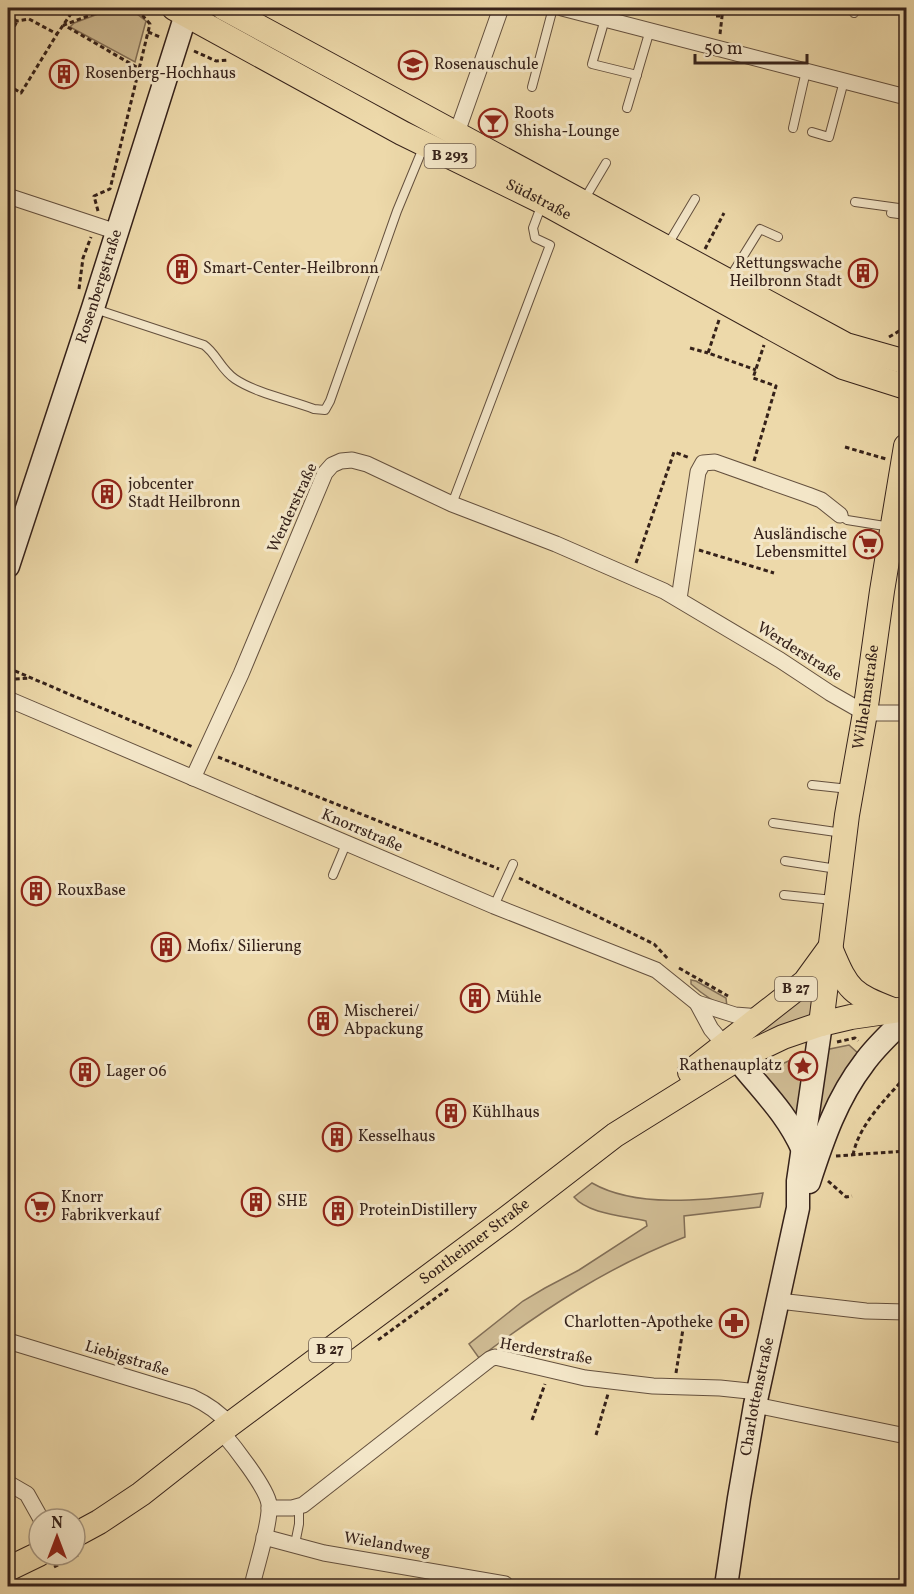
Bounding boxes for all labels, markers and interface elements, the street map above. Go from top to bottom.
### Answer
scale bar [695,27,808,65]
text: 50 m [704,37,743,62]
school or university icon: Rosenauschule [397,49,429,81]
place label: Rosenauschule [434,54,539,76]
building icon: Rosenberg-Hochhaus [48,58,80,90]
place label: Rosenberg-Hochhaus [85,63,236,85]
place label: Roots Shisha-Lounge [514,103,620,143]
bar icon: Roots Shisha-Lounge [477,107,509,139]
road number: B 293 [424,144,476,168]
street label: Südstraße [502,174,575,226]
street label: Rosenbergstraße [71,227,128,347]
building icon: Smart-Center-Heilbronn [166,253,198,285]
place label: Rettungswache Heilbronn Stadt [729,253,842,293]
building icon: Rettungswache Heilbronn Stadt [847,257,879,289]
place label: Smart-Center-Heilbronn [203,258,379,280]
street label: Werderstraße [263,460,323,556]
place label: jobcenter Stadt Heilbronn [128,474,241,514]
building icon: jobcenter Stadt Heilbronn [91,478,123,510]
place label: Ausländische Lebensmittel [753,524,847,564]
supermarket icon: Ausländische Lebensmittel [852,528,884,560]
street label: Werderstraße [752,617,846,687]
street label: Wilhelmstraße [848,643,885,751]
street label: Knorrstraße [318,804,406,858]
building icon: RouxBase [20,875,52,907]
place label: RouxBase [57,880,126,902]
building icon: Mofix/ Silierung [150,931,182,963]
place label: Mofix/ Silierung [187,936,302,958]
road number: B 27 [775,977,817,1001]
building icon: Mühle [459,982,491,1014]
place label: Mühle [496,987,542,1009]
place label: Mischerei/ Abpackung [344,1001,423,1041]
building icon: Mischerei/ Abpackung [307,1005,339,1037]
place icon: Rathenauplatz [787,1050,819,1082]
place label: Rathenauplatz [679,1055,782,1077]
building icon: Lager 06 [69,1056,101,1088]
place label: Lager 06 [106,1061,167,1083]
building icon: Kühlhaus [435,1097,467,1129]
place label: Kühlhaus [472,1102,540,1124]
building icon: Kesselhaus [321,1121,353,1153]
place label: Kesselhaus [358,1126,435,1148]
building icon: SHE [240,1186,272,1218]
place label: Knorr Fabrikverkauf [61,1187,161,1227]
supermarket icon: Knorr Fabrikverkauf [24,1191,56,1223]
place label: SHE [277,1191,308,1213]
street label: Sontheimer Straße [415,1194,534,1291]
building icon: ProteinDistillery [322,1195,354,1227]
place label: ProteinDistillery [359,1200,478,1222]
pharmacy icon: Charlotten-Apotheke [718,1307,750,1339]
place label: Charlotten-Apotheke [564,1312,713,1334]
street label: Herderstraße [498,1333,594,1371]
street label: Charlottenstraße [735,1335,780,1458]
street label: Liebigstraße [82,1336,172,1382]
road number: B 27 [309,1338,351,1362]
north arrow [27,1507,87,1567]
text: N [51,1513,63,1535]
street label: Wielandweg [342,1527,432,1563]

